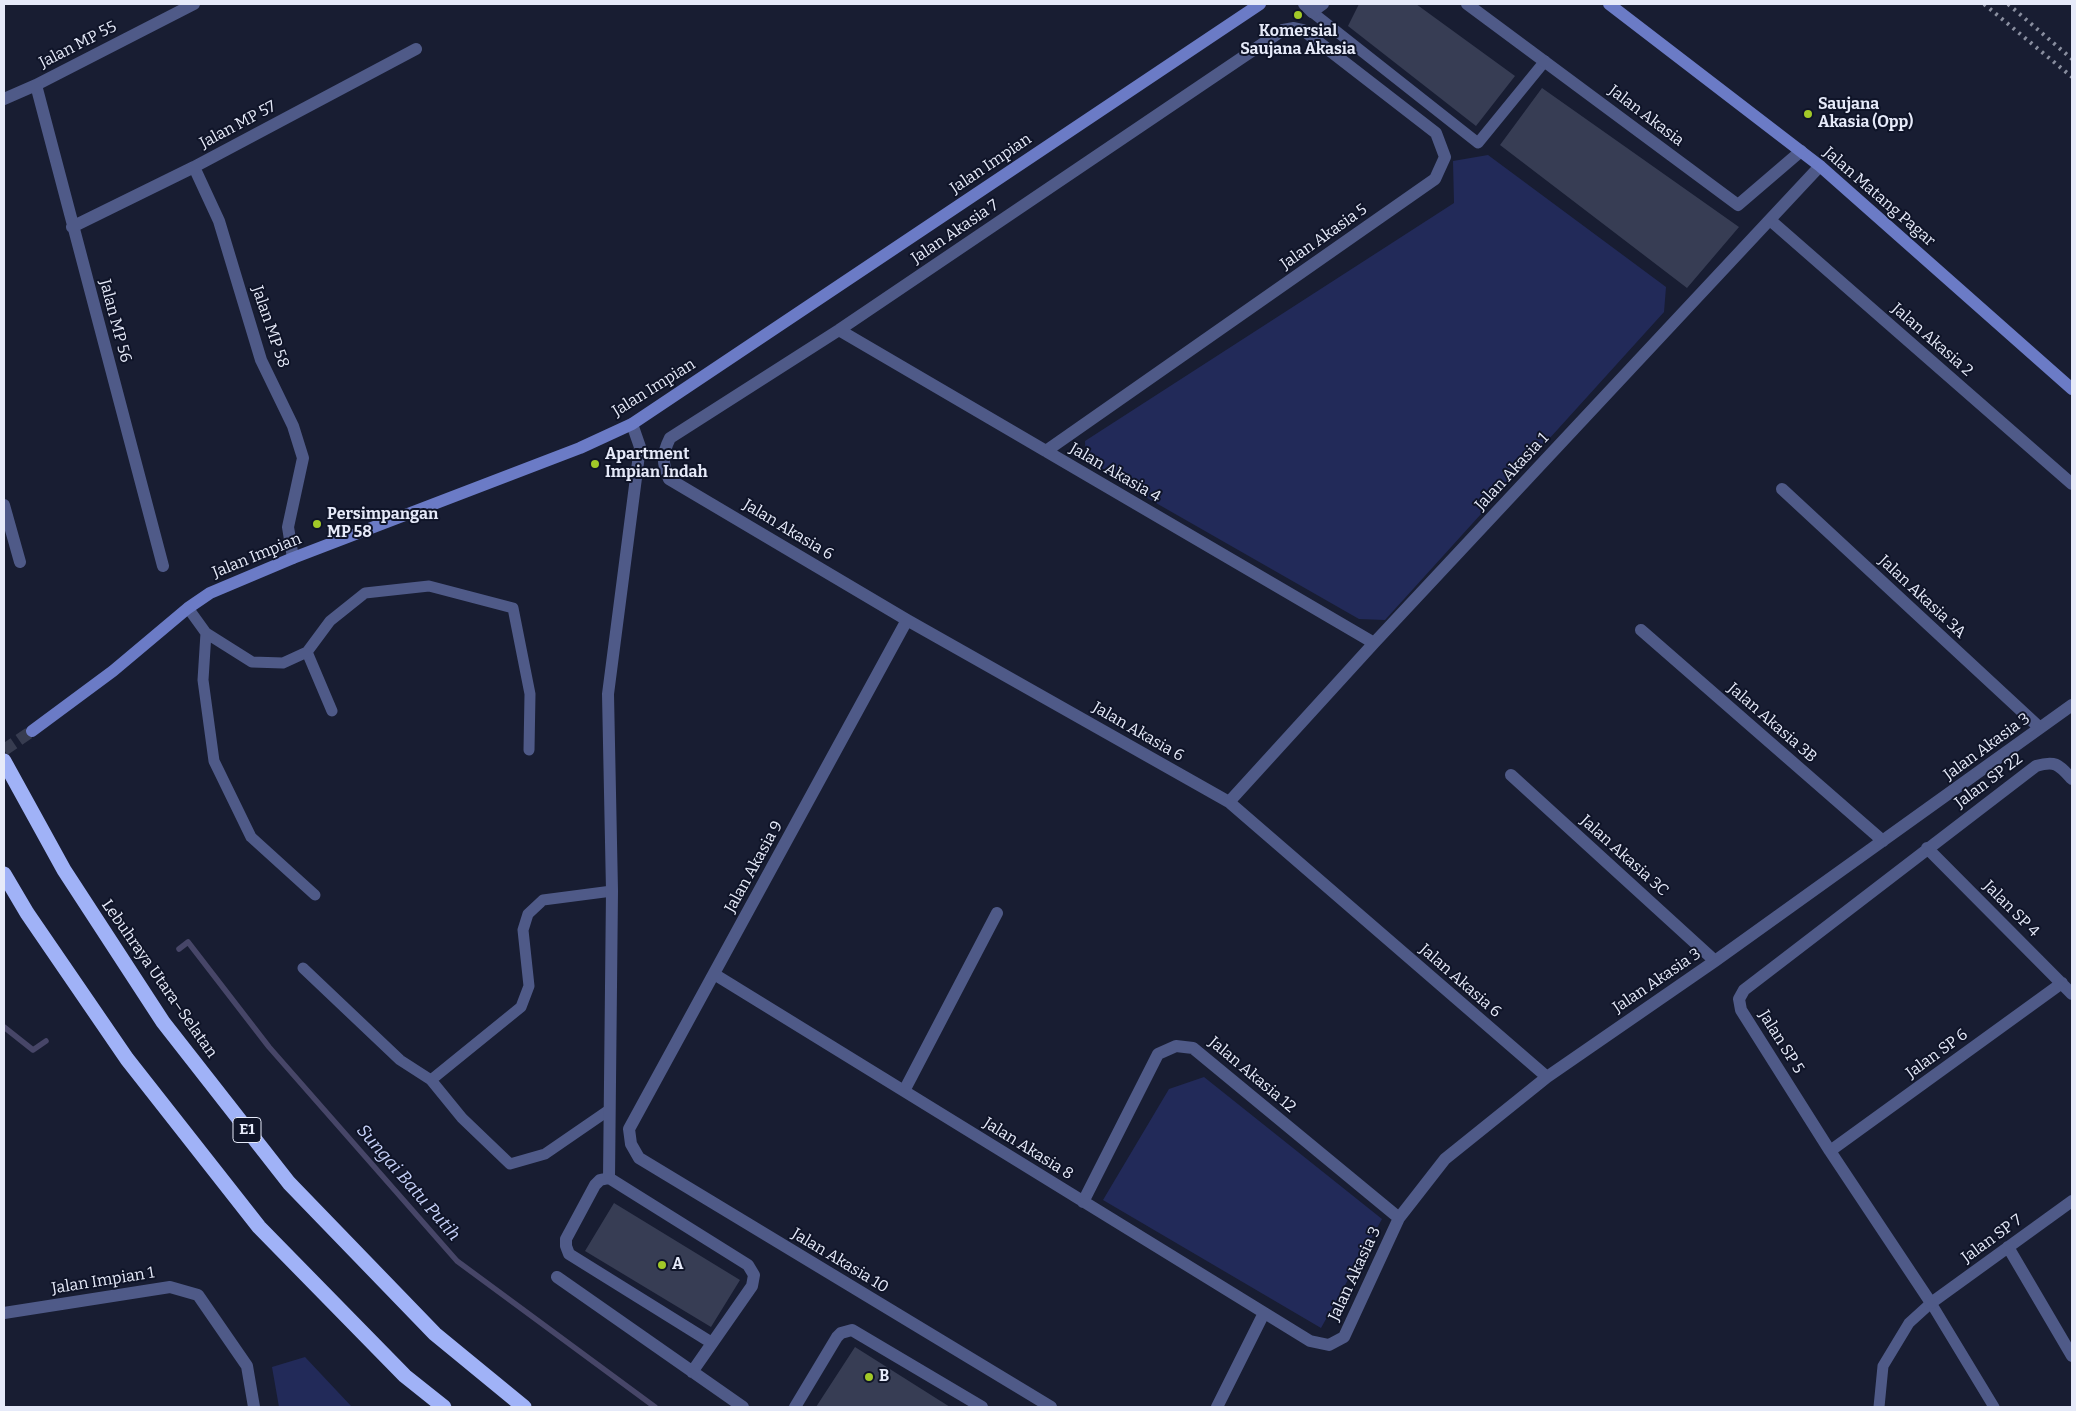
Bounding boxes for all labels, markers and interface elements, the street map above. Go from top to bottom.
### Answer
marker: Komersial Saujana Akasia [1292,9,1304,21]
street label: Jalan MP 55 [36,17,120,73]
place label: Komersial Saujana Akasia [1240,22,1356,60]
street label: Jalan Akasia [1604,81,1688,151]
place label: Saujana Akasia (Opp) [1818,95,1913,133]
street label: Jalan MP 57 [197,97,279,153]
marker: Saujana Akasia (Opp) [1802,108,1814,120]
street label: Jalan Impian [947,130,1035,198]
street label: Jalan Matang Pagar [1819,143,1939,251]
street label: Jalan Akasia 7 [908,196,1002,268]
street label: Jalan Akasia 5 [1277,200,1371,274]
street label: Jalan MP 56 [95,277,135,365]
street label: Jalan MP 58 [247,284,293,370]
street label: Jalan Akasia 2 [1887,299,1977,381]
street label: Jalan Impian [609,355,699,421]
street label: Jalan Akasia 1 [1471,429,1553,515]
street label: Jalan Akasia 4 [1066,439,1164,507]
place label: Apartment Impian Indah [605,445,708,483]
marker: Apartment Impian Indah [589,458,601,470]
street label: Jalan Akasia 6 [739,495,837,565]
place label: Persimpangan MP 58 [327,505,438,543]
marker: Persimpangan MP 58 [311,518,323,530]
street label: Jalan Impian [210,529,304,583]
street label: Jalan Akasia 3A [1874,552,1970,642]
street label: Jalan Akasia 3B [1724,679,1820,767]
street label: Jalan Akasia 6 [1089,698,1187,766]
street label: Jalan Akasia 3 [1940,709,2034,785]
street label: Jalan SP 22 [1951,749,2027,813]
street label: Jalan Akasia 3C [1576,811,1672,901]
street label: Jalan Akasia 9 [721,818,787,916]
street label: Jalan SP 4 [1979,877,2043,941]
street label: Lebuhraya Utara–Selatan [97,896,221,1062]
street label: Jalan Akasia 6 [1415,940,1505,1022]
street label: Jalan Akasia 3 [1609,945,1705,1017]
street label: Jalan SP 5 [1754,1007,1808,1077]
street label: Jalan SP 6 [1902,1025,1972,1083]
street label: Jalan Akasia 12 [1204,1033,1300,1117]
street label: Jalan Akasia 8 [979,1114,1077,1184]
road number: E1 [233,1118,261,1142]
water label: Sungai Batu Putih [352,1120,464,1246]
street label: Jalan SP 7 [1958,1211,2026,1267]
street label: Jalan Akasia 3 [1325,1224,1385,1324]
street label: Jalan Akasia 10 [788,1225,892,1297]
place label: A [672,1255,683,1275]
marker: A [656,1259,668,1271]
street label: Jalan Impian 1 [50,1263,156,1299]
place label: B [879,1367,889,1387]
marker: B [863,1371,875,1383]

